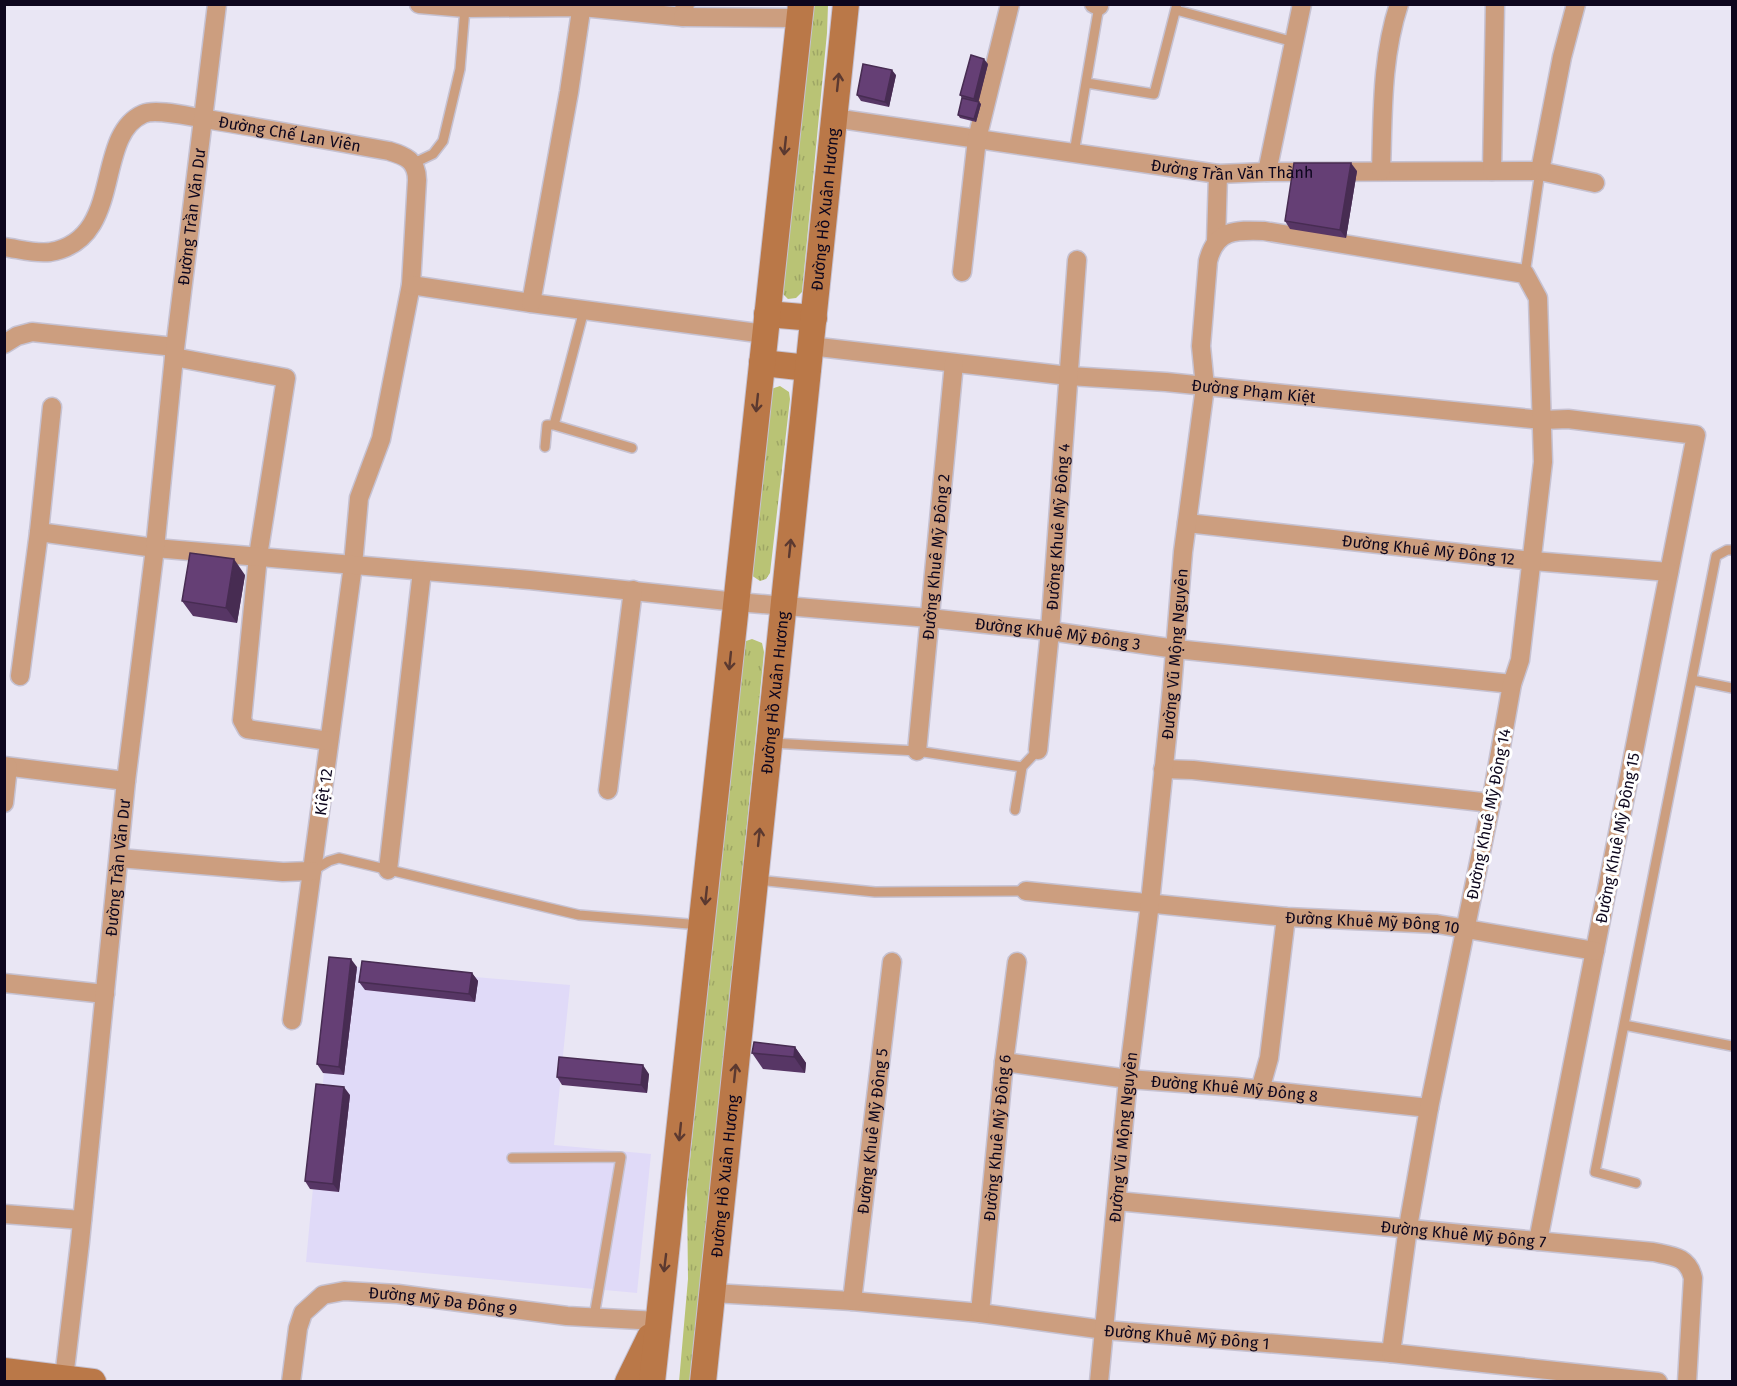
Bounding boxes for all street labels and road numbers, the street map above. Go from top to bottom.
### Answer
street label: Đường Chế Lan Viên [217,112,362,156]
street label: Đường Hồ Xuân Hương [807,126,843,292]
street label: Đường Trần Văn Dư [174,147,209,287]
street label: Đường Trần Văn Thành [1150,155,1313,184]
street label: Đường Phạm Kiệt [1191,376,1317,407]
street label: Đường Khuê Mỹ Đông 4 [1043,442,1074,611]
street label: Đường Khuê Mỹ Đông 2 [919,473,953,641]
street label: Đường Khuê Mỹ Đông 12 [1341,531,1516,569]
street label: Đường Vũ Mộng Nguyên [1158,568,1192,740]
street label: Đường Hồ Xuân Hương [757,610,793,775]
street label: Đường Khuê Mỹ Đông 3 [974,614,1142,654]
street label: Đường Khuê Mỹ Đông 14 [1463,726,1515,901]
street label: Đường Khuê Mỹ Đông 15 [1592,751,1643,925]
street label: Kiệt 12 [311,767,336,817]
street label: Đường Trần Văn Dư [102,798,134,937]
street label: Đường Khuê Mỹ Đông 10 [1285,908,1461,938]
street label: Đường Khuê Mỹ Đông 5 [853,1047,892,1215]
street label: Đường Vũ Mộng Nguyên [1105,1051,1141,1223]
street label: Đường Khuê Mỹ Đông 6 [980,1053,1015,1222]
street label: Đường Khuê Mỹ Đông 8 [1150,1072,1319,1106]
street label: Đường Hồ Xuân Hương [707,1093,743,1258]
street label: Đường Khuê Mỹ Đông 7 [1380,1217,1547,1252]
street label: Đường Mỹ Đa Đông 9 [368,1283,518,1319]
street label: Đường Khuê Mỹ Đông 1 [1103,1321,1270,1353]

